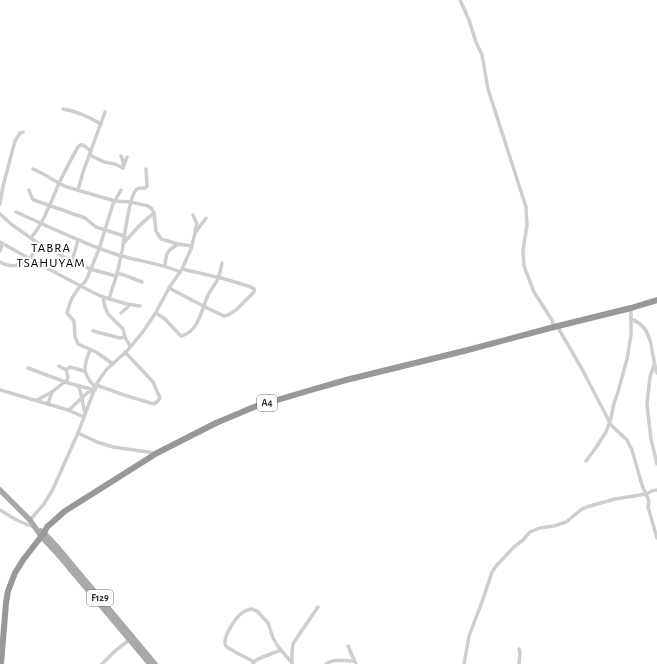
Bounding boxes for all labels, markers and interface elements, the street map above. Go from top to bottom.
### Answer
district label: TABRA TSAHUYAM [17,242,85,270]
road number: A4 [257,395,277,411]
road number: F129 [87,590,113,606]

